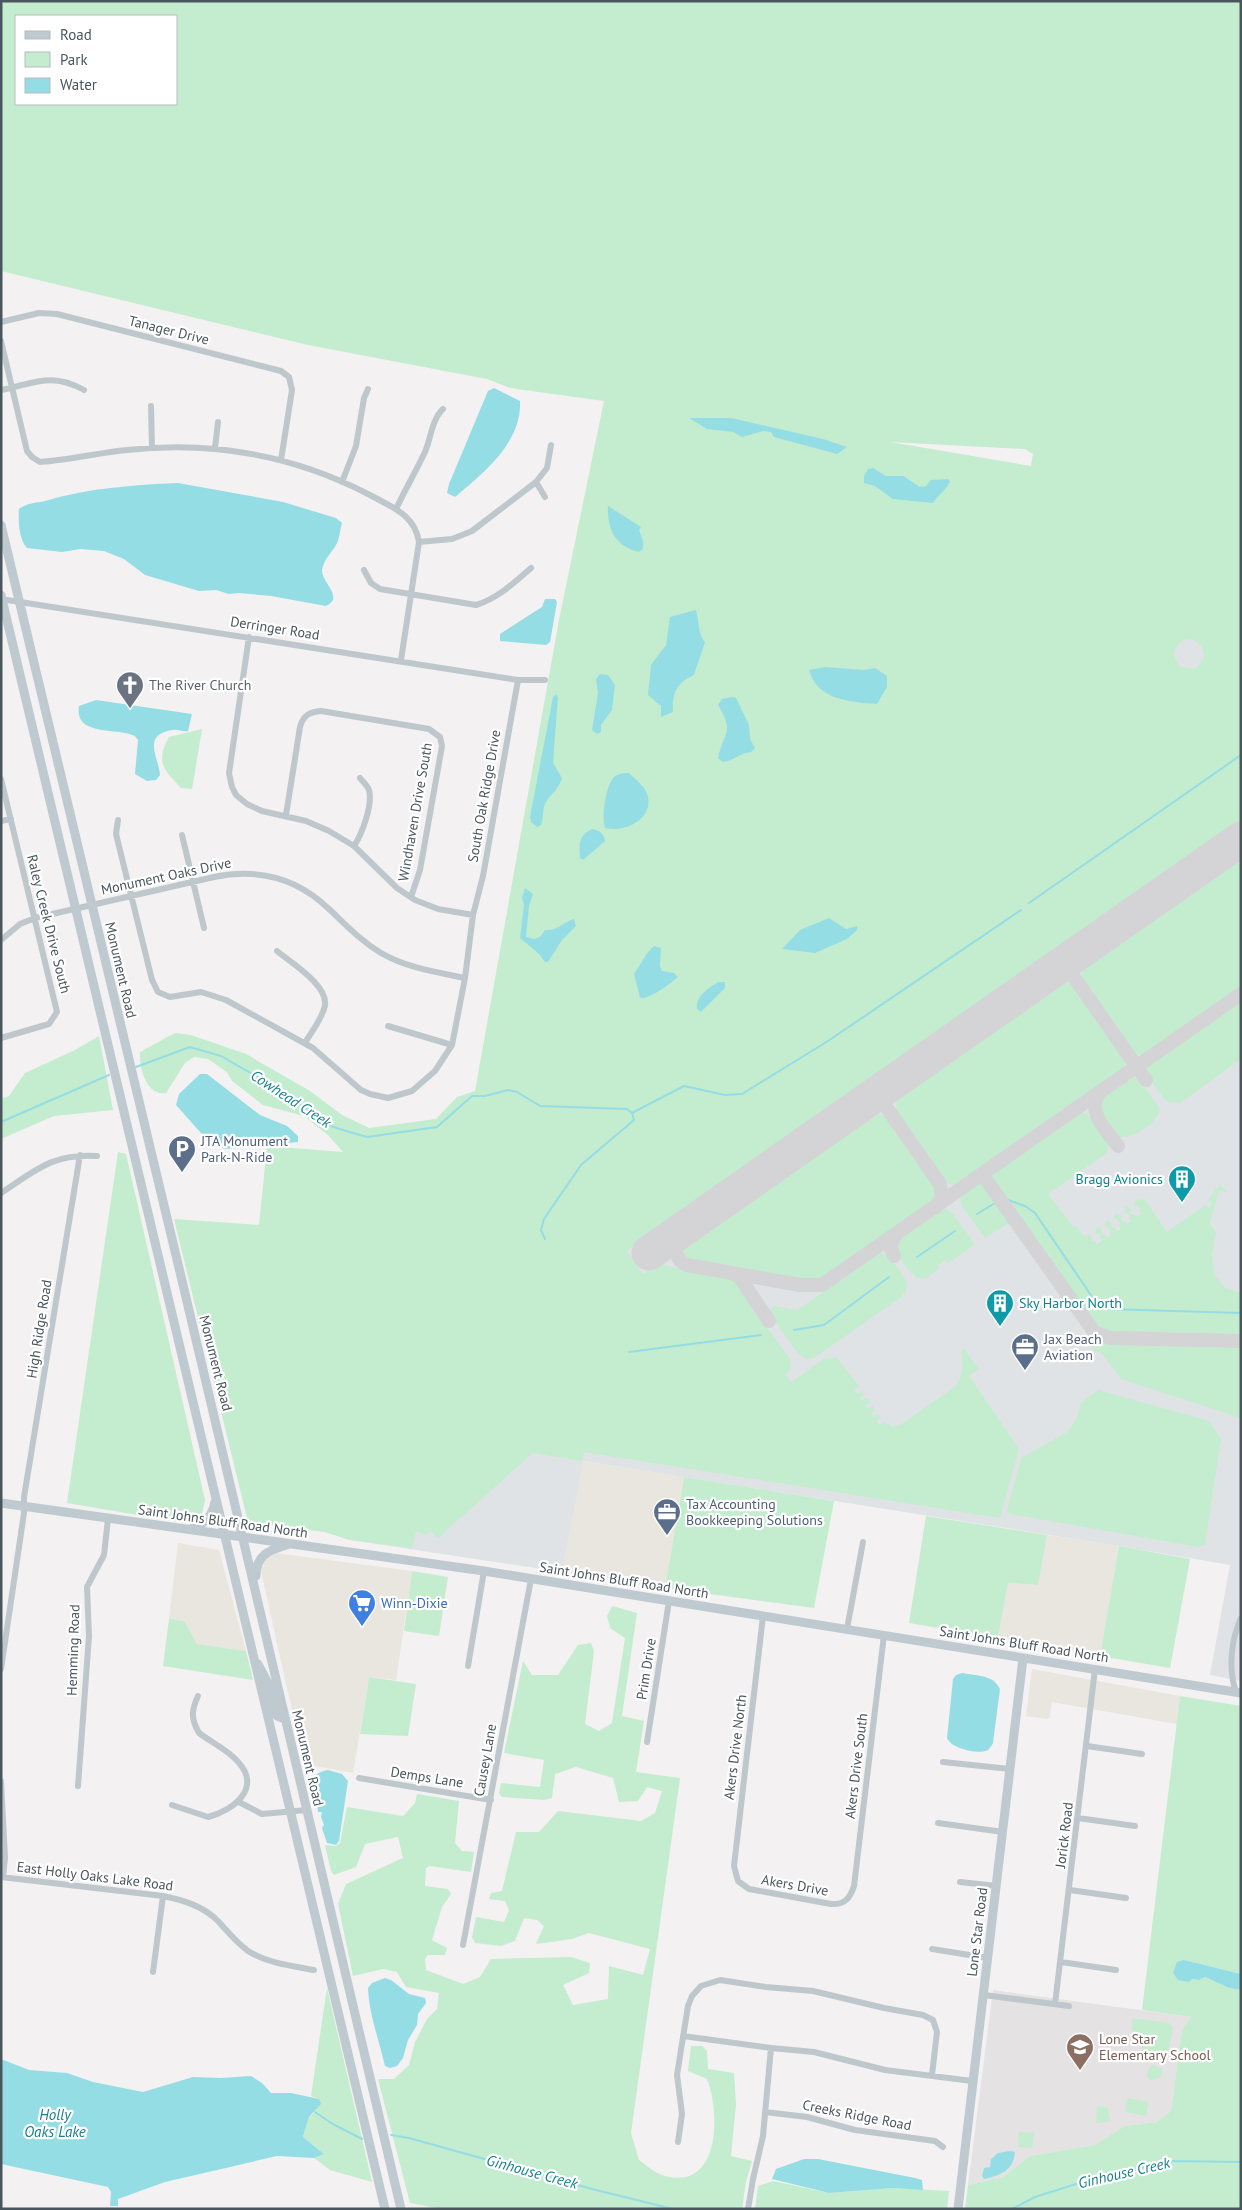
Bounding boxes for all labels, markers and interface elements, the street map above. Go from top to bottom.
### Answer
legend [15,15,178,105]
text: Road [60,25,92,44]
text: Park [60,50,88,69]
text: Water [60,75,97,94]
street label: Tanager Drive [127,311,211,349]
street label: Derringer Road [229,612,321,644]
church icon: The River Church [115,670,145,709]
place label: The River Church [149,676,252,694]
street label: South Oak Ridge Drive [463,728,505,864]
street label: Windhaven Drive South [394,741,436,883]
street label: Raley Creek Drive South [23,853,75,995]
street label: Monument Oaks Drive [99,853,233,899]
street label: Monument Road [101,920,141,1020]
water label: Cowhead Creek [247,1065,336,1132]
place label: JTA Monument Park-N-Ride [200,1132,288,1166]
parking icon: JTA Monument Park-N-Ride [167,1134,197,1173]
building icon: Bragg Avionics [1167,1164,1197,1203]
place label: Bragg Avionics [1075,1170,1163,1188]
street label: High Ridge Road [22,1278,56,1380]
building icon: Sky Harbor North [985,1288,1015,1327]
place label: Sky Harbor North [1019,1294,1122,1312]
street label: Monument Road [195,1313,237,1413]
place label: Jax Beach Aviation [1043,1330,1102,1364]
office icon: Jax Beach Aviation [1010,1332,1040,1371]
place label: Tax Accounting Bookkeeping Solutions [686,1495,823,1529]
office icon: Tax Accounting Bookkeeping Solutions [652,1497,682,1536]
street label: Saint Johns Bluff Road North [137,1500,309,1542]
street label: Saint Johns Bluff Road North [538,1558,710,1602]
supermarket icon: Winn-Dixie [347,1588,377,1627]
place label: Winn-Dixie [381,1594,448,1612]
street label: Hemming Road [62,1604,84,1696]
street label: Saint Johns Bluff Road North [938,1622,1110,1666]
street label: Prim Drive [632,1637,660,1701]
street label: Akers Drive North [720,1693,750,1801]
street label: Monument Road [288,1708,328,1808]
street label: Akers Drive South [841,1712,871,1820]
street label: Causey Lane [470,1722,500,1798]
street label: Demps Lane [389,1762,465,1792]
street label: Jorick Road [1051,1801,1077,1870]
street label: East Holly Oaks Lake Road [16,1857,174,1895]
street label: Akers Drive [760,1870,830,1900]
street label: Lone Star Road [963,1886,991,1978]
place label: Lone Star Elementary School [1099,2030,1211,2064]
school or university icon: Lone Star Elementary School [1065,2032,1095,2071]
street label: Creeks Ridge Road [801,2096,913,2134]
water label: Holly Oaks Lake [24,2105,86,2141]
water label: Ginhouse Creek [484,2150,581,2193]
water label: Ginhouse Creek [1076,2152,1173,2192]

